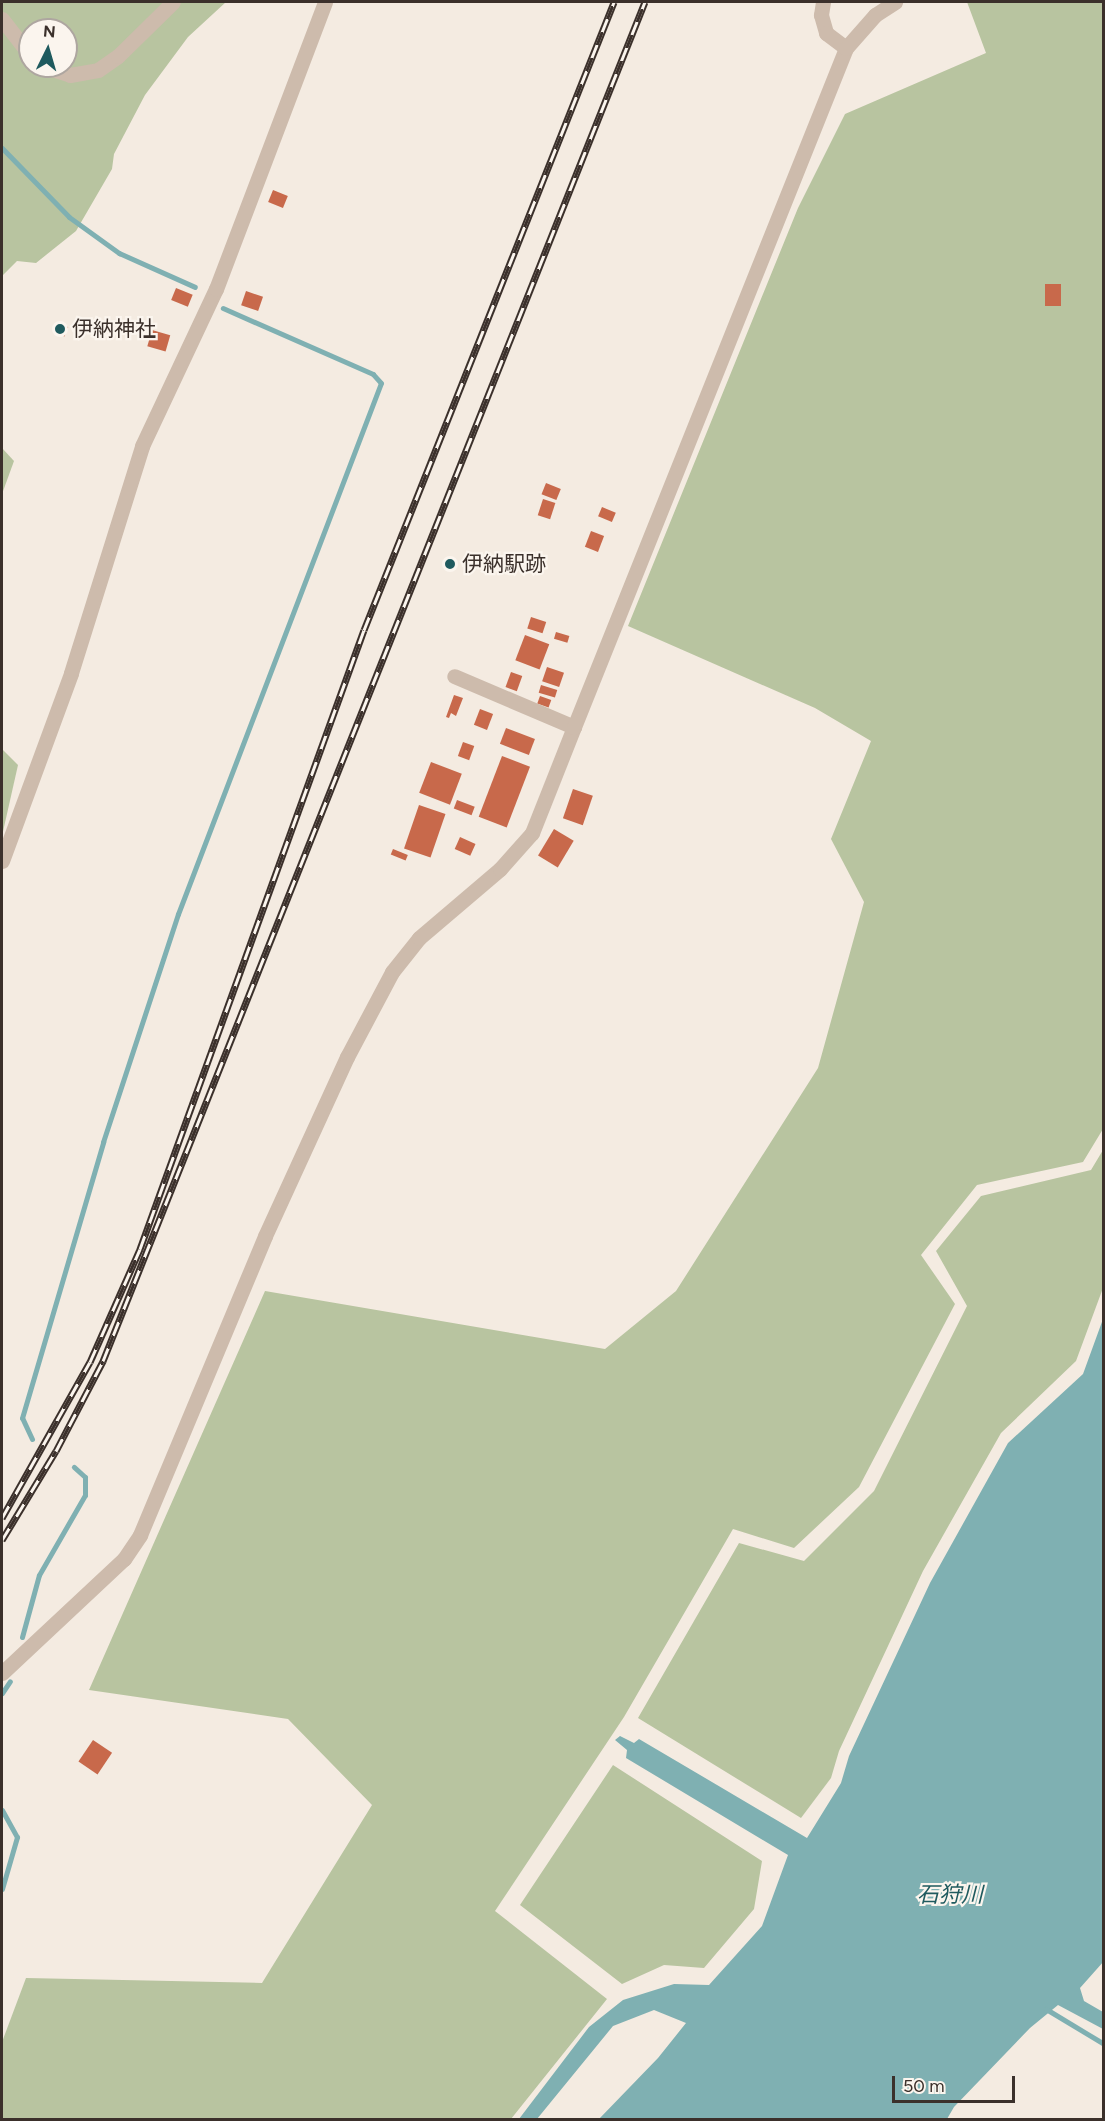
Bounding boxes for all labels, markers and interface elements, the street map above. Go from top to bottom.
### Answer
north arrow [18,18,78,78]
text: N [42,22,56,42]
place label: 伊納神社 [72,316,156,342]
marker: 伊納神社 [53,322,67,336]
place label: 伊納駅跡 [462,551,546,577]
marker: 伊納駅跡 [443,557,457,571]
water label: 石狩川 [917,1882,983,1908]
scale bar [895,2064,1018,2102]
text: 50 m [903,2075,945,2097]

